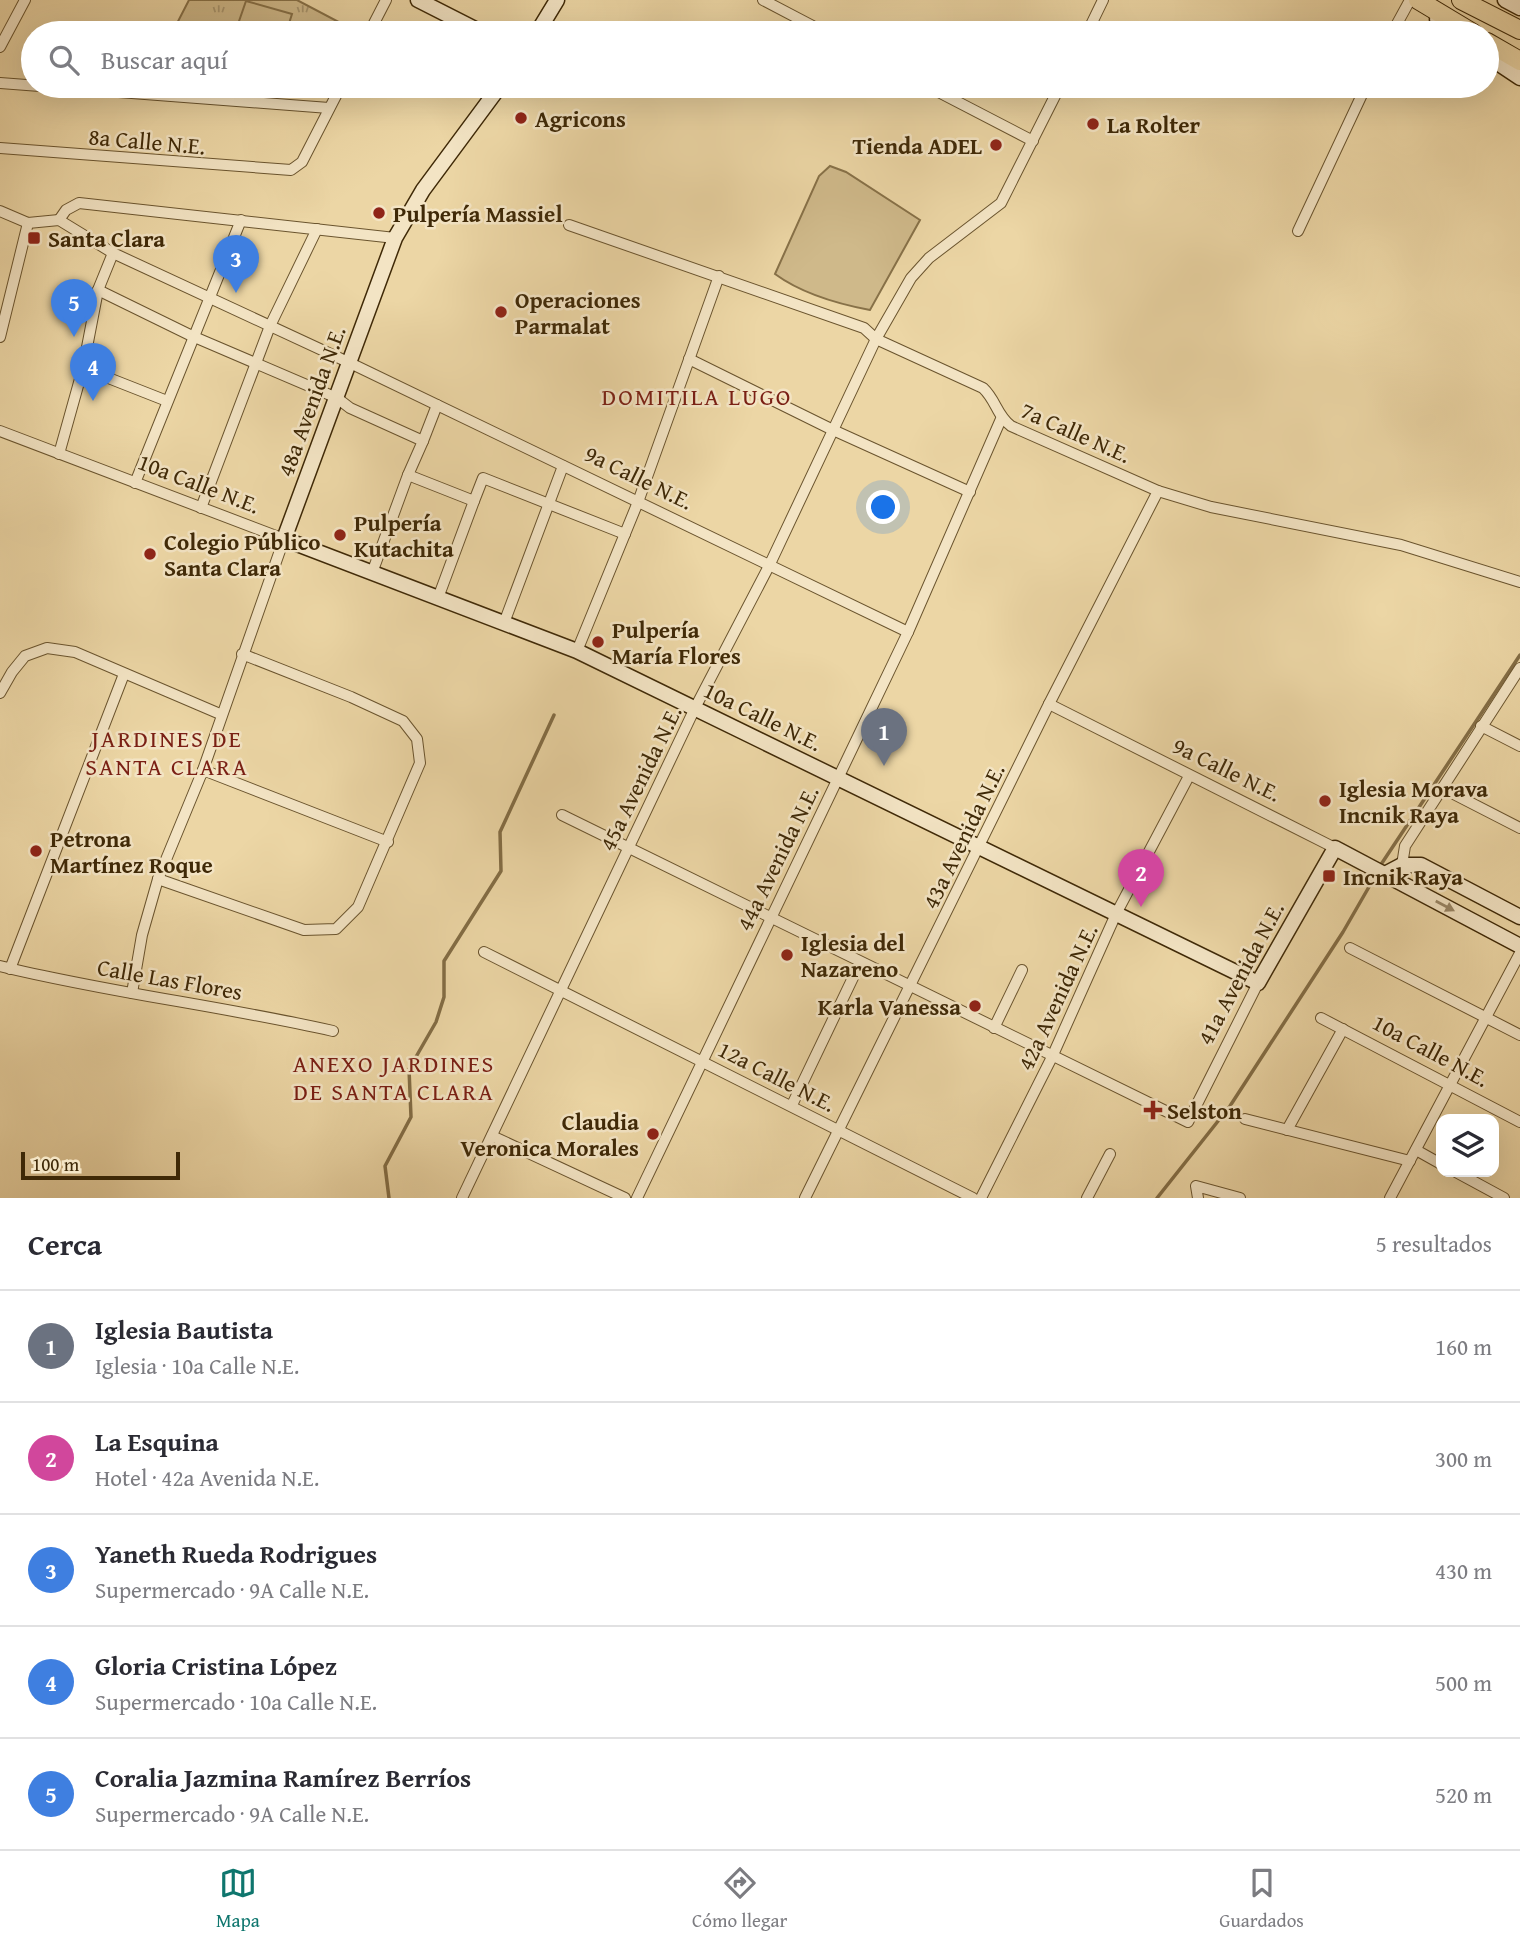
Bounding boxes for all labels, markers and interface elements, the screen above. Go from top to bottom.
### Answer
search box [21,21,1499,98]
text: Buscar aquí [101,40,228,79]
icon: search [45,41,83,79]
place label: Agricons [535,102,626,135]
place label: La Rolter [1107,108,1200,141]
marker: Agricons [513,110,529,126]
marker: La Rolter [1085,116,1101,132]
street label: 8a Calle N.E. [87,119,207,163]
place label: Tienda ADEL [852,129,982,162]
marker: Tienda ADEL [988,137,1004,153]
place label: Pulpería Massiel [393,197,563,230]
marker: Pulpería Massiel [371,205,387,221]
place label: Santa Clara [48,222,165,255]
marker: Santa Clara [26,230,42,246]
pin: 3 [213,235,259,293]
pin: 5 [51,279,97,337]
place label: Operaciones Parmalat [515,283,641,342]
marker: Operaciones Parmalat [493,304,509,320]
street label: 48a Avenida N.E. [268,321,354,481]
pin: 4 [70,343,116,401]
district label: DOMITILA LUGO [602,379,792,414]
street label: 7a Calle N.E. [1016,393,1136,471]
street label: 9a Calle N.E. [579,437,699,517]
street label: 10a Calle N.E. [133,445,265,521]
your location [866,490,900,524]
place label: Pulpería Kutachita [354,506,454,565]
place label: Colegio Público Santa Clara [164,525,321,584]
marker: Pulpería Kutachita [332,527,348,543]
marker: Colegio Público Santa Clara [142,546,158,562]
place label: Pulpería María Flores [612,613,741,672]
marker: Pulpería María Flores [590,634,606,650]
street label: 10a Calle N.E. [698,673,828,759]
street label: 45a Avenida N.E. [591,700,689,856]
pin: 1 [861,708,907,766]
district label: JARDINES DE SANTA CLARA [85,721,249,784]
street label: 9a Calle N.E. [1167,729,1287,809]
street label: 43a Avenida N.E. [914,758,1012,914]
place label: Iglesia Morava Incnik Raya [1339,772,1488,831]
street label: 44a Avenida N.E. [728,780,826,936]
marker: Iglesia Morava Incnik Raya [1317,793,1333,809]
place label: Petrona Martínez Roque [50,822,213,881]
marker: Petrona Martínez Roque [28,843,44,859]
pin: 2 [1118,849,1164,907]
place label: Incnik Raya [1343,860,1463,893]
marker: Incnik Raya [1321,868,1337,884]
street label: 41a Avenida N.E. [1188,895,1292,1051]
one-way arrow [1435,900,1455,912]
street label: 42a Avenida N.E. [1009,918,1105,1076]
place label: Iglesia del Nazareno [801,926,905,985]
marker: Iglesia del Nazareno [779,947,795,963]
street label: Calle Las Flores [95,950,245,1008]
place label: Karla Vanessa [818,990,961,1023]
marker: Karla Vanessa [967,998,983,1014]
street label: 10a Calle N.E. [1367,1005,1495,1095]
street label: 12a Calle N.E. [712,1032,842,1120]
district label: ANEXO JARDINES DE SANTA CLARA [293,1046,495,1109]
place label: Selston [1167,1094,1242,1127]
marker: Selston [1145,1102,1161,1118]
place label: Claudia Veronica Morales [461,1105,639,1164]
map controls [1436,1114,1499,1177]
button: layers [1436,1114,1499,1177]
marker: Claudia Veronica Morales [645,1126,661,1142]
scale bar [21,1149,180,1181]
text: 100 m [32,1150,79,1178]
text: Cerca [28,1222,102,1266]
text: 5 resultados [1376,1227,1492,1260]
text: Iglesia Bautista [95,1310,273,1349]
text: 1 [45,1330,57,1363]
text: 160 m [1435,1330,1492,1363]
text: Iglesia · 10a Calle N.E. [95,1349,299,1382]
text: La Esquina [95,1422,219,1461]
text: 2 [45,1442,57,1475]
text: 300 m [1435,1442,1492,1475]
text: Hotel · 42a Avenida N.E. [95,1461,319,1494]
text: Yaneth Rueda Rodrigues [95,1534,377,1573]
text: 3 [45,1554,57,1587]
text: 430 m [1435,1554,1492,1587]
text: Supermercado · 9A Calle N.E. [95,1573,369,1606]
text: Gloria Cristina López [95,1646,337,1685]
text: 4 [45,1666,57,1699]
text: 500 m [1435,1666,1492,1699]
text: Supermercado · 10a Calle N.E. [95,1685,377,1718]
text: Coralia Jazmina Ramírez Berríos [95,1758,471,1797]
text: 5 [45,1778,57,1811]
text: 520 m [1435,1778,1492,1811]
text: Supermercado · 9A Calle N.E. [95,1797,369,1830]
tab: Mapa [216,1864,260,1934]
tab: Cómo llegar [692,1864,787,1934]
tab: Guardados [1219,1864,1304,1934]

